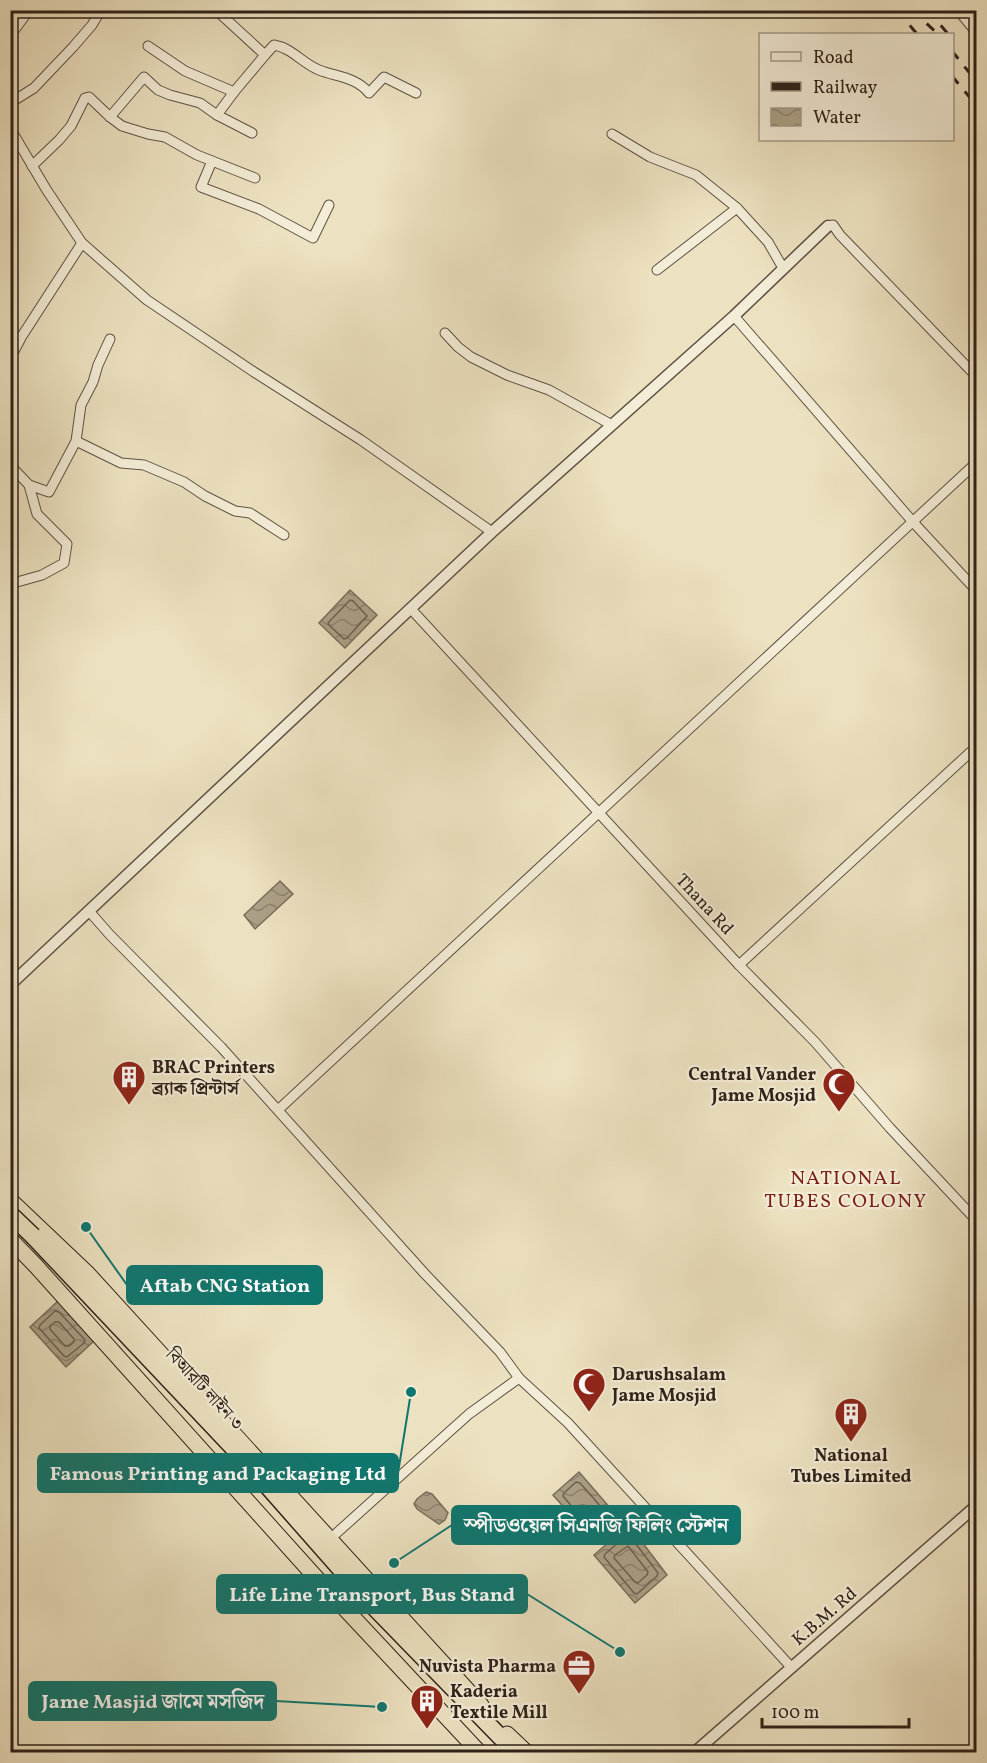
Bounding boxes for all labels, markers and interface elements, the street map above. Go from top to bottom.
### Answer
legend [759,33,954,141]
text: Road [813,46,854,71]
text: Railway [813,76,877,101]
text: Water [813,106,861,131]
street label: Thana Rd [669,869,739,941]
place label: BRAC Printers ব্র্যাক প্রিন্টার্স [151,1056,275,1102]
building icon: BRAC Printers ব্র্যাক প্রিন্টার্স [111,1059,147,1106]
place label: Central Vander Jame Mosjid [688,1063,816,1109]
mosque icon: Central Vander Jame Mosjid [821,1066,857,1113]
district label: NATIONAL TUBES COLONY [764,1165,928,1216]
callout: Aftab CNG Station [127,1266,322,1304]
text: Aftab CNG Station [140,1273,310,1301]
street label: বিআরটি লাইন ৩ [158,1343,249,1437]
place label: Darushsalam Jame Mosjid [611,1363,726,1409]
mosque icon: Darushsalam Jame Mosjid [571,1366,607,1413]
building icon: National Tubes Limited [833,1396,869,1443]
place label: National Tubes Limited [790,1444,912,1490]
callout: Famous Printing and Packaging Ltd [38,1454,398,1492]
text: Famous Printing and Packaging Ltd [50,1461,386,1489]
callout: স্পীডওয়েল সিএনজি ফিলিং স্টেশন [452,1506,740,1544]
text: স্পীডওয়েল সিএনজি ফিলিং স্টেশন [463,1512,730,1541]
callout: Life Line Transport, Bus Stand [217,1575,527,1613]
text: Life Line Transport, Bus Stand [229,1582,515,1610]
street label: K.B.M. Rd [787,1582,863,1652]
office icon: Nuvista Pharma [561,1648,597,1695]
place label: Nuvista Pharma [419,1655,556,1680]
place label: Kaderia Textile Mill [450,1680,548,1726]
callout: Jame Masjid জামে মসজিদ [29,1682,276,1720]
building icon: Kaderia Textile Mill [409,1683,445,1730]
text: Jame Masjid জামে মসজিদ [41,1688,265,1717]
scale bar [762,1691,909,1729]
text: 100 m [771,1701,820,1726]

